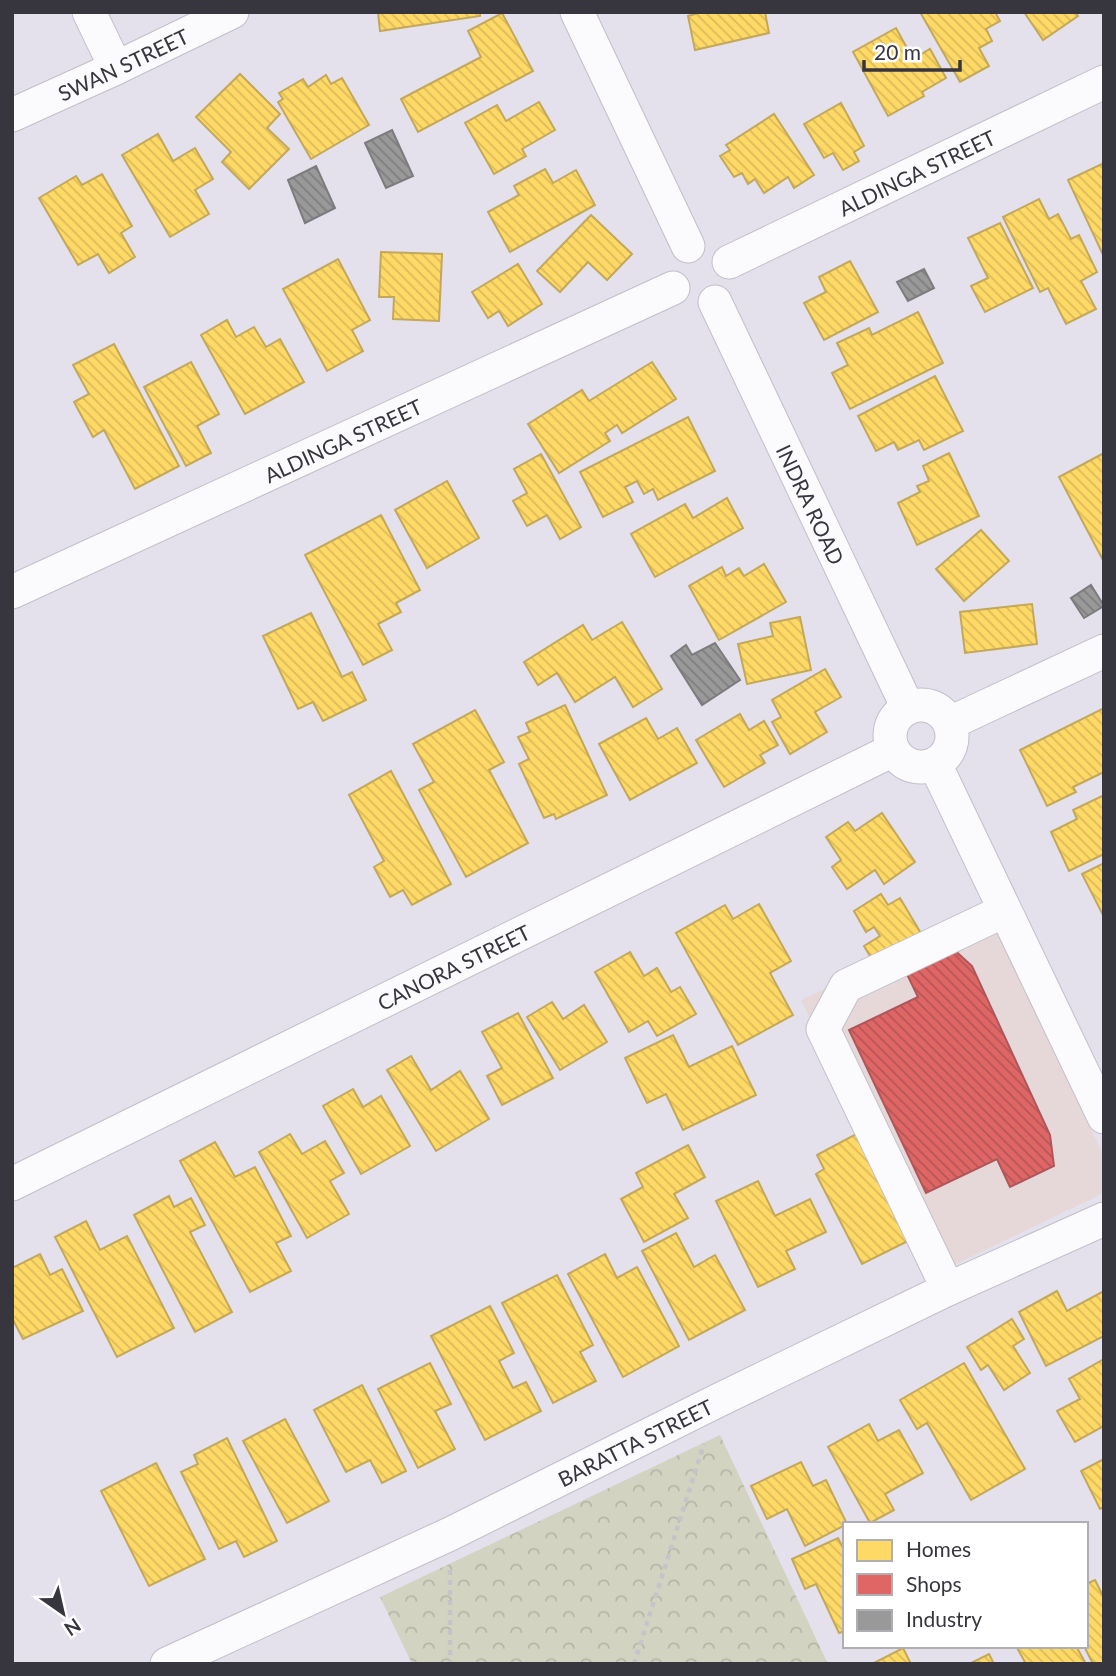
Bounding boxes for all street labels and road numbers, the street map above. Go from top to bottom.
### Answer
street label: SWAN STREET [54,22,193,105]
street label: ALDINGA STREET [834,124,999,220]
street label: ALDINGA STREET [260,393,426,487]
street label: INDRA ROAD [772,440,850,568]
street label: CANORA STREET [373,918,534,1015]
street label: BARATTA STREET [553,1393,717,1491]

